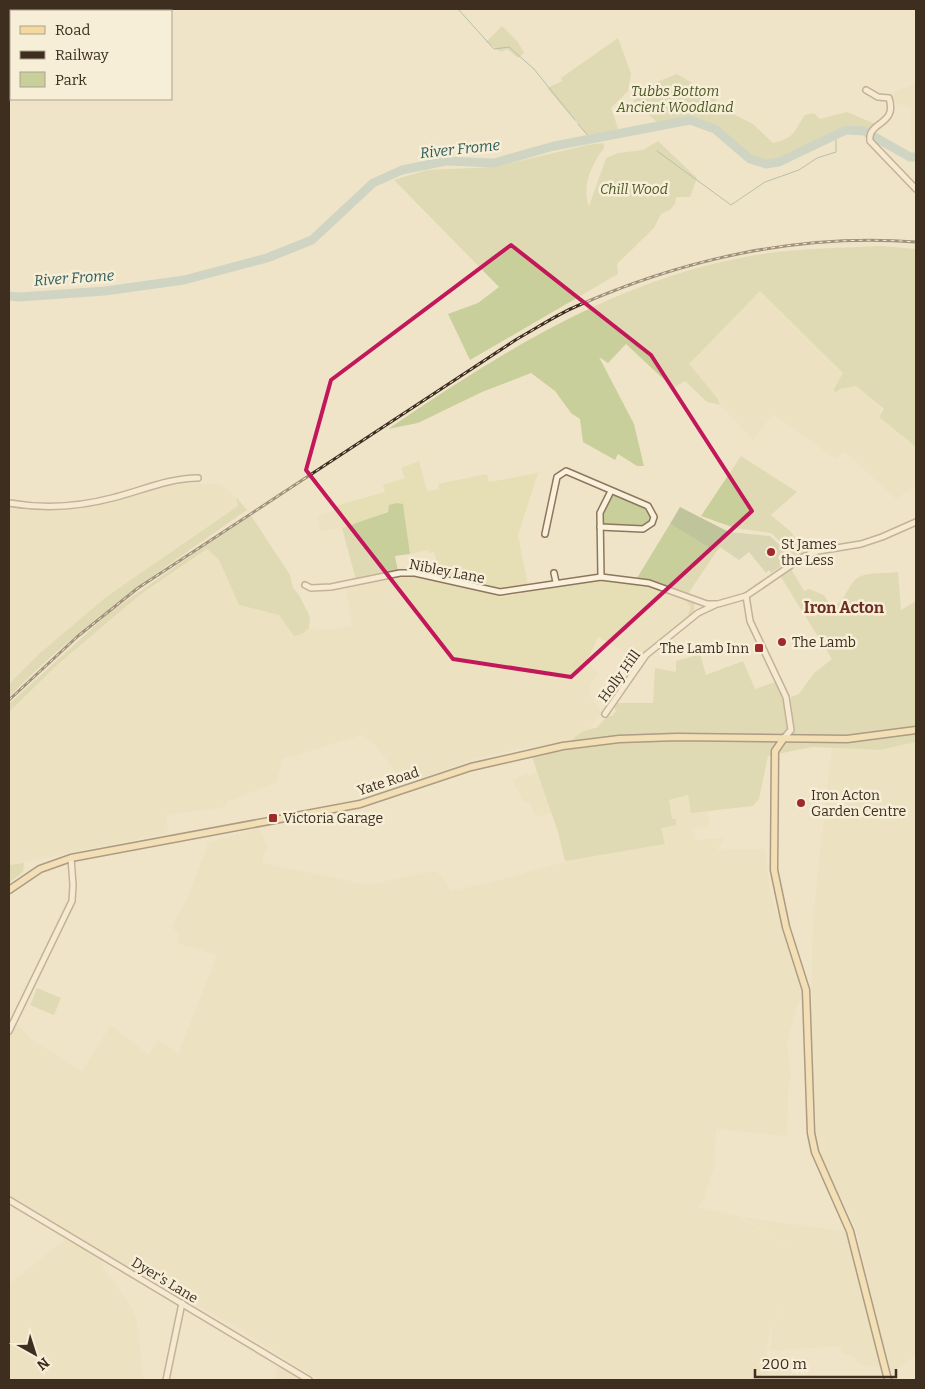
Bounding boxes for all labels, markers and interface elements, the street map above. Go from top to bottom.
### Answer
legend [10,10,172,100]
text: Road [55,21,90,39]
text: Railway [55,46,109,64]
text: Park [55,71,87,89]
park label: Tubbs Bottom Ancient Woodland [615,83,734,116]
water label: River Frome [419,136,501,162]
park label: Chill Wood [600,181,668,198]
water label: River Frome [33,266,115,290]
place label: St James the Less [781,536,837,569]
marker: St James the Less [765,546,777,558]
street label: Nibley Lane [408,556,486,587]
district label: Iron Acton [804,598,885,617]
place label: The Lamb [792,634,856,651]
marker: The Lamb [776,636,788,648]
place label: The Lamb Inn [660,640,749,657]
marker: The Lamb Inn [753,642,765,654]
street label: Holly Hill [595,647,644,706]
street label: Yate Road [355,764,421,799]
place label: Iron Acton Garden Centre [811,787,906,820]
marker: Iron Acton Garden Centre [795,797,807,809]
place label: Victoria Garage [283,810,383,827]
marker: Victoria Garage [267,812,279,824]
street label: Dyer's Lane [128,1254,201,1307]
north arrow [10,1329,60,1379]
scale bar [755,1346,896,1378]
text: N [33,1354,52,1374]
text: 200 m [762,1355,807,1373]

